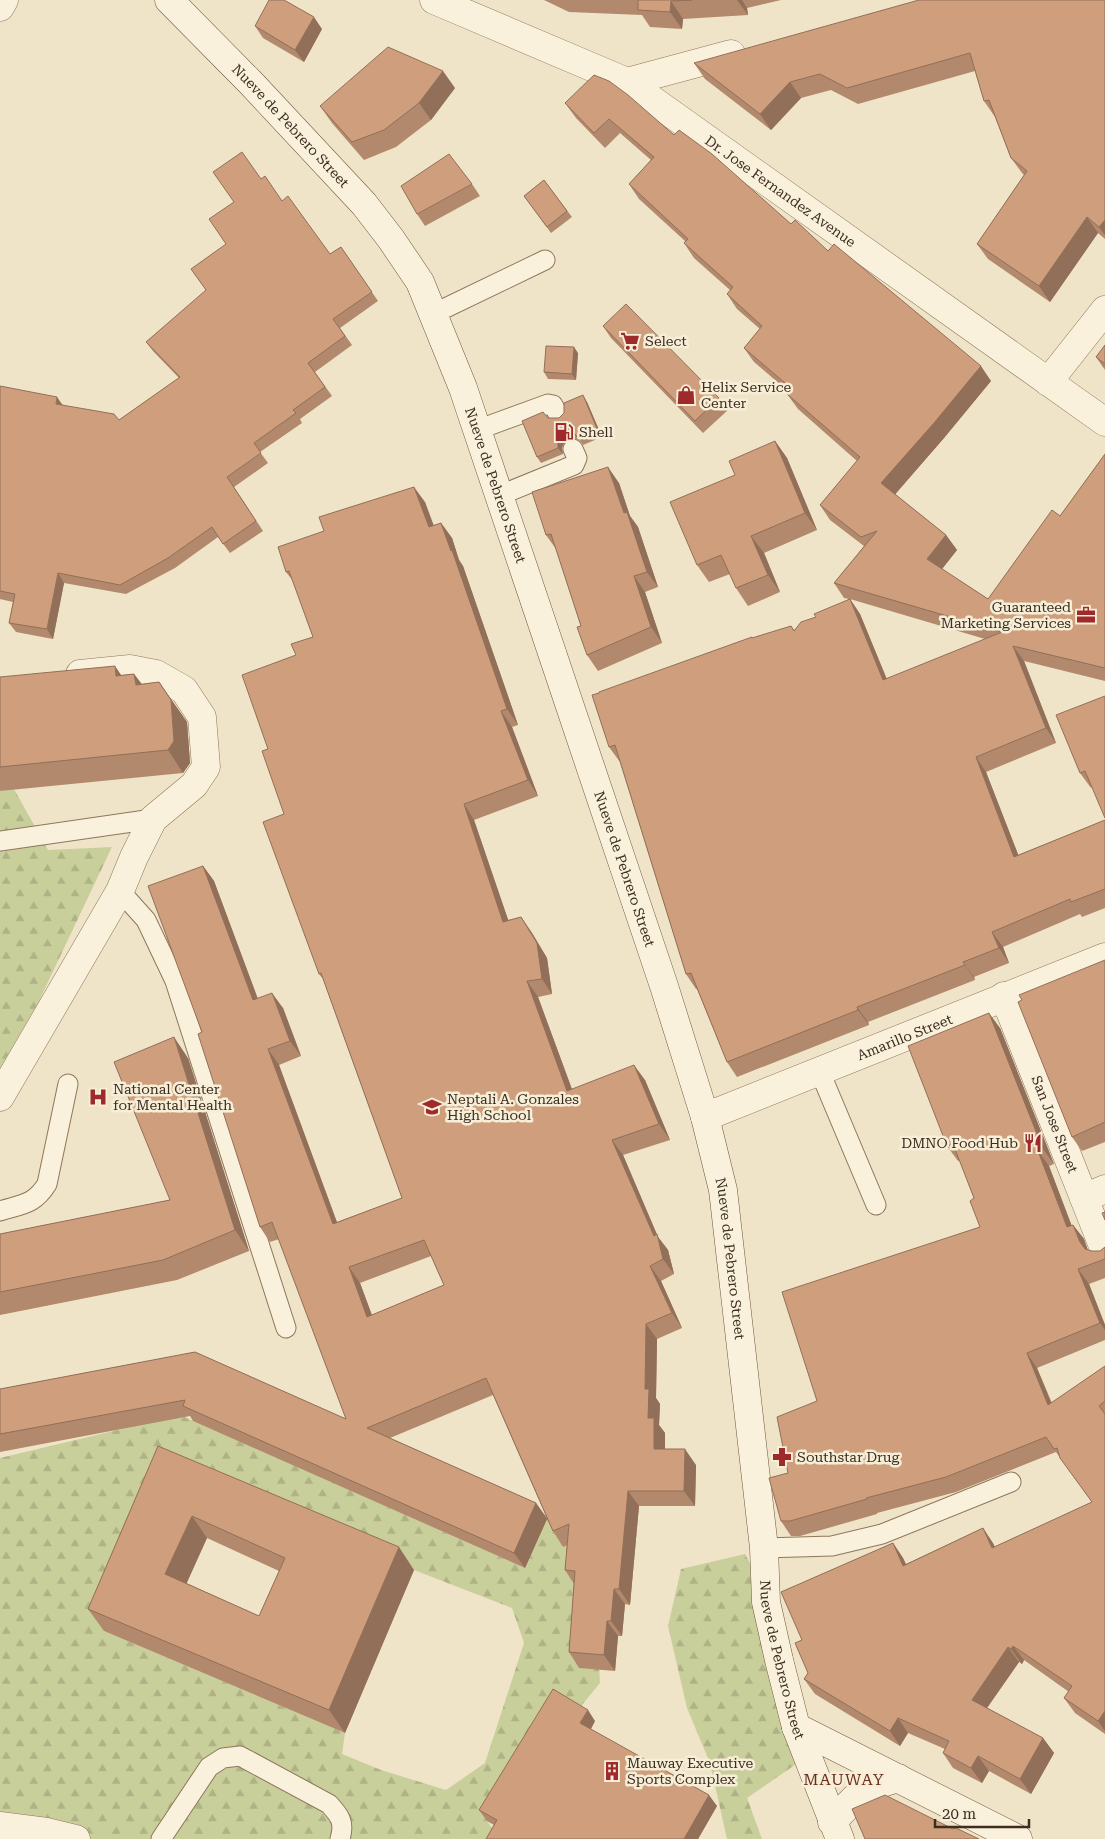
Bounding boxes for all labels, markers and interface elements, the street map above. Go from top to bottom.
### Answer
street label: Nueve de Pebrero Street [229,61,352,191]
street label: Dr. Jose Fernandez Avenue [702,132,859,250]
supermarket icon: Select [619,330,641,352]
place label: Select [645,333,687,349]
place label: Helix Service Center [701,379,792,411]
shop icon: Helix Service Center [675,384,697,406]
street label: Nueve de Pebrero Street [462,405,529,565]
fuel station icon: Shell [553,421,575,443]
place label: Shell [579,424,614,440]
place label: Guaranteed Marketing Services [941,599,1071,631]
office icon: Guaranteed Marketing Services [1075,604,1097,626]
street label: Nueve de Pebrero Street [591,789,658,949]
street label: Amarillo Street [855,1011,955,1063]
street label: San Jose Street [1028,1073,1081,1175]
place label: National Center for Mental Health [113,1081,232,1113]
hospital icon: National Center for Mental Health [87,1086,109,1108]
place label: Neptali A. Gonzales High School [447,1091,579,1123]
school or university icon: Neptali A. Gonzales High School [421,1096,443,1118]
restaurant icon: DMNO Food Hub [1022,1132,1044,1154]
place label: DMNO Food Hub [901,1135,1018,1151]
street label: Nueve de Pebrero Street [712,1176,748,1341]
pharmacy icon: Southstar Drug [771,1446,793,1468]
place label: Southstar Drug [797,1449,900,1465]
street label: Nueve de Pebrero Street [757,1580,808,1742]
place label: Mauway Executive Sports Complex [627,1755,754,1787]
building icon: Mauway Executive Sports Complex [601,1760,623,1782]
district label: MAUWAY [803,1770,885,1789]
scale bar [935,1796,1029,1828]
text: 20 m [942,1805,977,1823]

